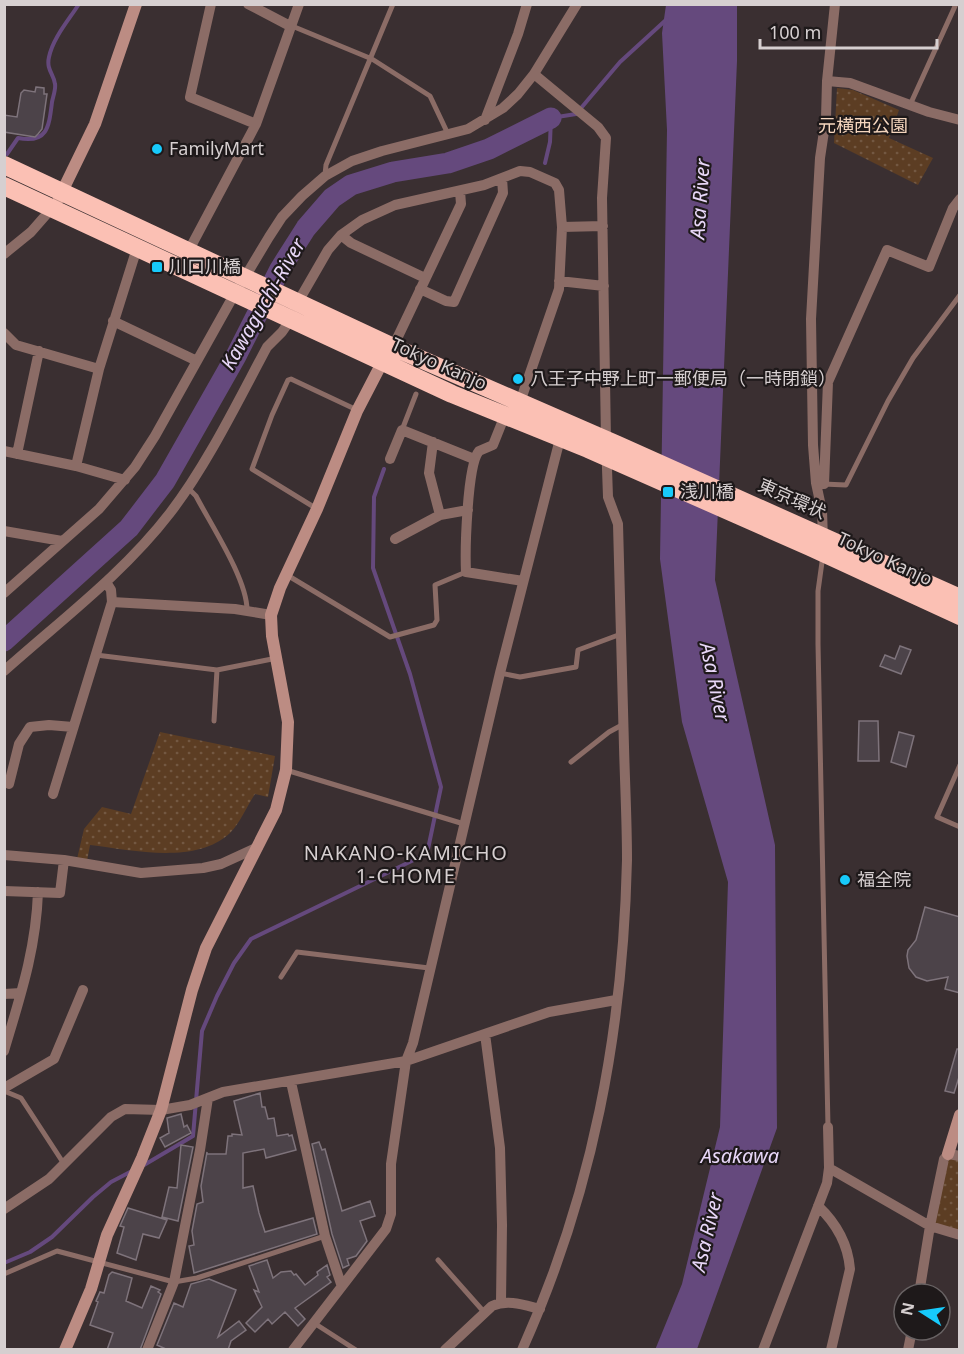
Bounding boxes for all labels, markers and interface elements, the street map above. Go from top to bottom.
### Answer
scale bar [760,12,937,50]
text: 100 m [769,20,821,44]
park label: 元横西公園 [818,113,908,137]
place label: FamilyMart [169,136,265,160]
marker: FamilyMart [150,142,164,156]
water label: Asa River [683,157,716,242]
water label: Kawaguchi-River [214,232,312,374]
place label: 川口川橋 [169,254,241,278]
marker: 川口川橋 [150,260,164,274]
street label: Tokyo Kanjo [388,331,491,395]
place label: 八王子中野上町一郵便局（一時閉鎖） [530,366,836,390]
marker: 八王子中野上町一郵便局（一時閉鎖） [511,372,525,386]
street label: 東京環状 [755,472,830,524]
place label: 浅川橋 [680,479,734,503]
marker: 浅川橋 [661,485,675,499]
street label: Tokyo Kanjo [834,526,937,591]
water label: Asa River [694,638,737,725]
district label: NAKANO-KAMICHO 1-CHOME [304,839,508,889]
place label: 福全院 [857,867,911,891]
marker: 福全院 [838,873,852,887]
water label: Asakawa [699,1142,779,1169]
water label: Asa River [684,1189,729,1276]
north arrow [892,1282,952,1342]
text: N [895,1300,919,1318]

